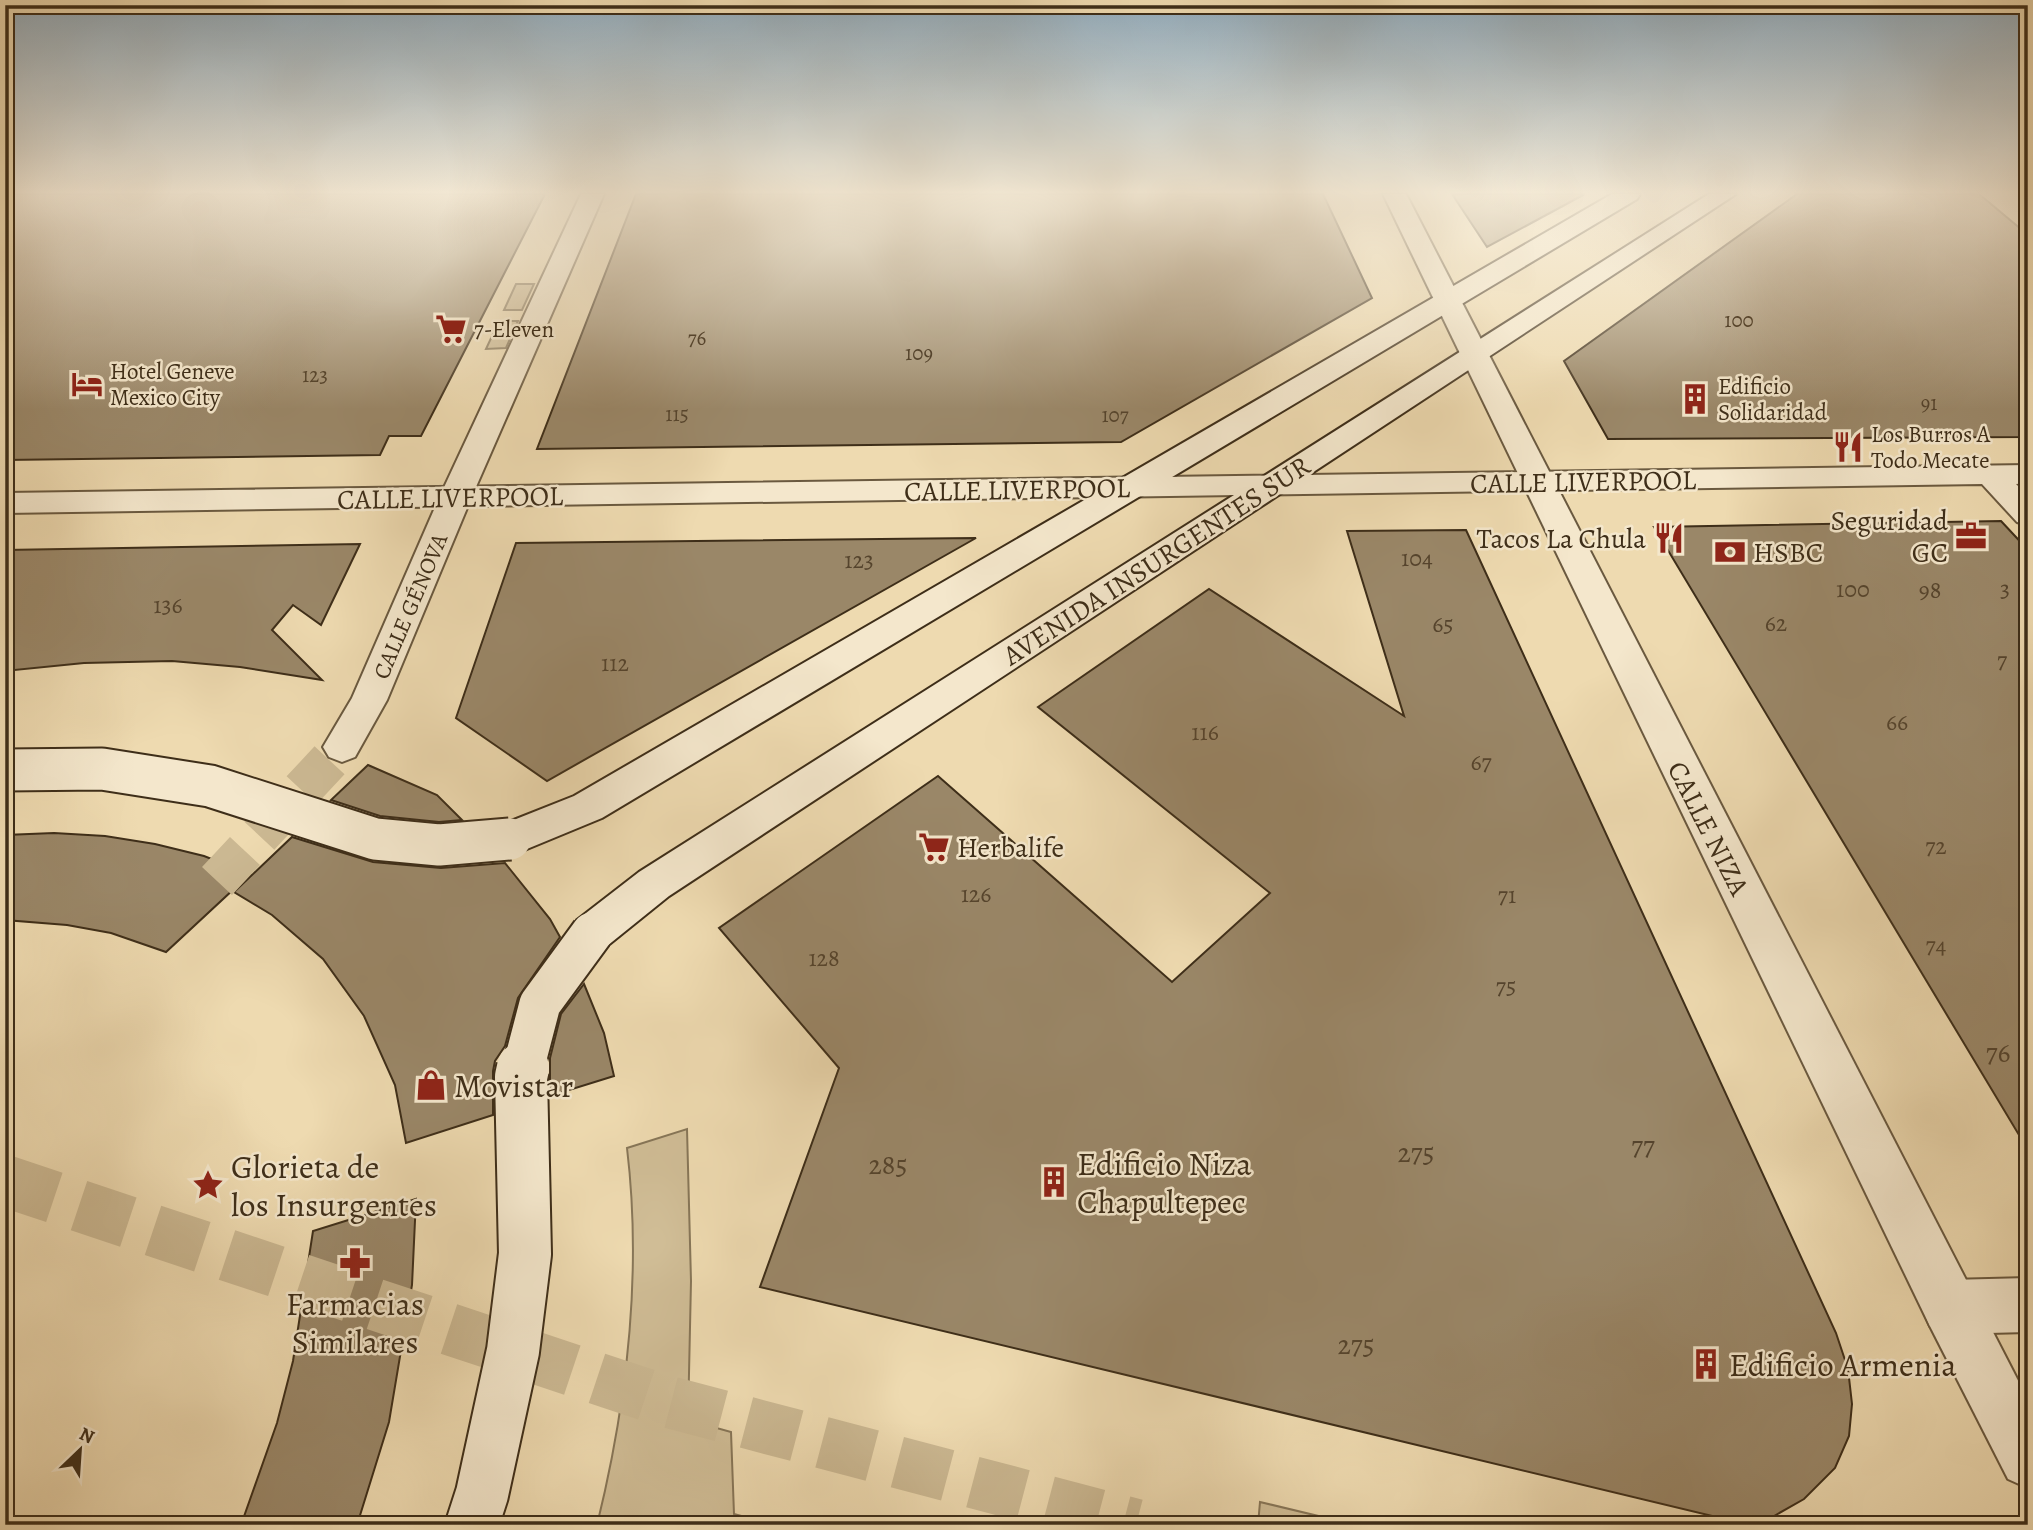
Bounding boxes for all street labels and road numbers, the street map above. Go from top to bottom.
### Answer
street label: AVENIDA INSURGENTES SUR [995,447,1318,675]
street label: CALLE LIVERPOOL [1470,461,1697,503]
street label: CALLE LIVERPOOL [904,469,1131,511]
street label: CALLE LIVERPOOL [337,477,564,519]
street label: CALLE GÉNOVA [366,528,455,684]
street label: CALLE NIZA [1658,755,1758,903]

